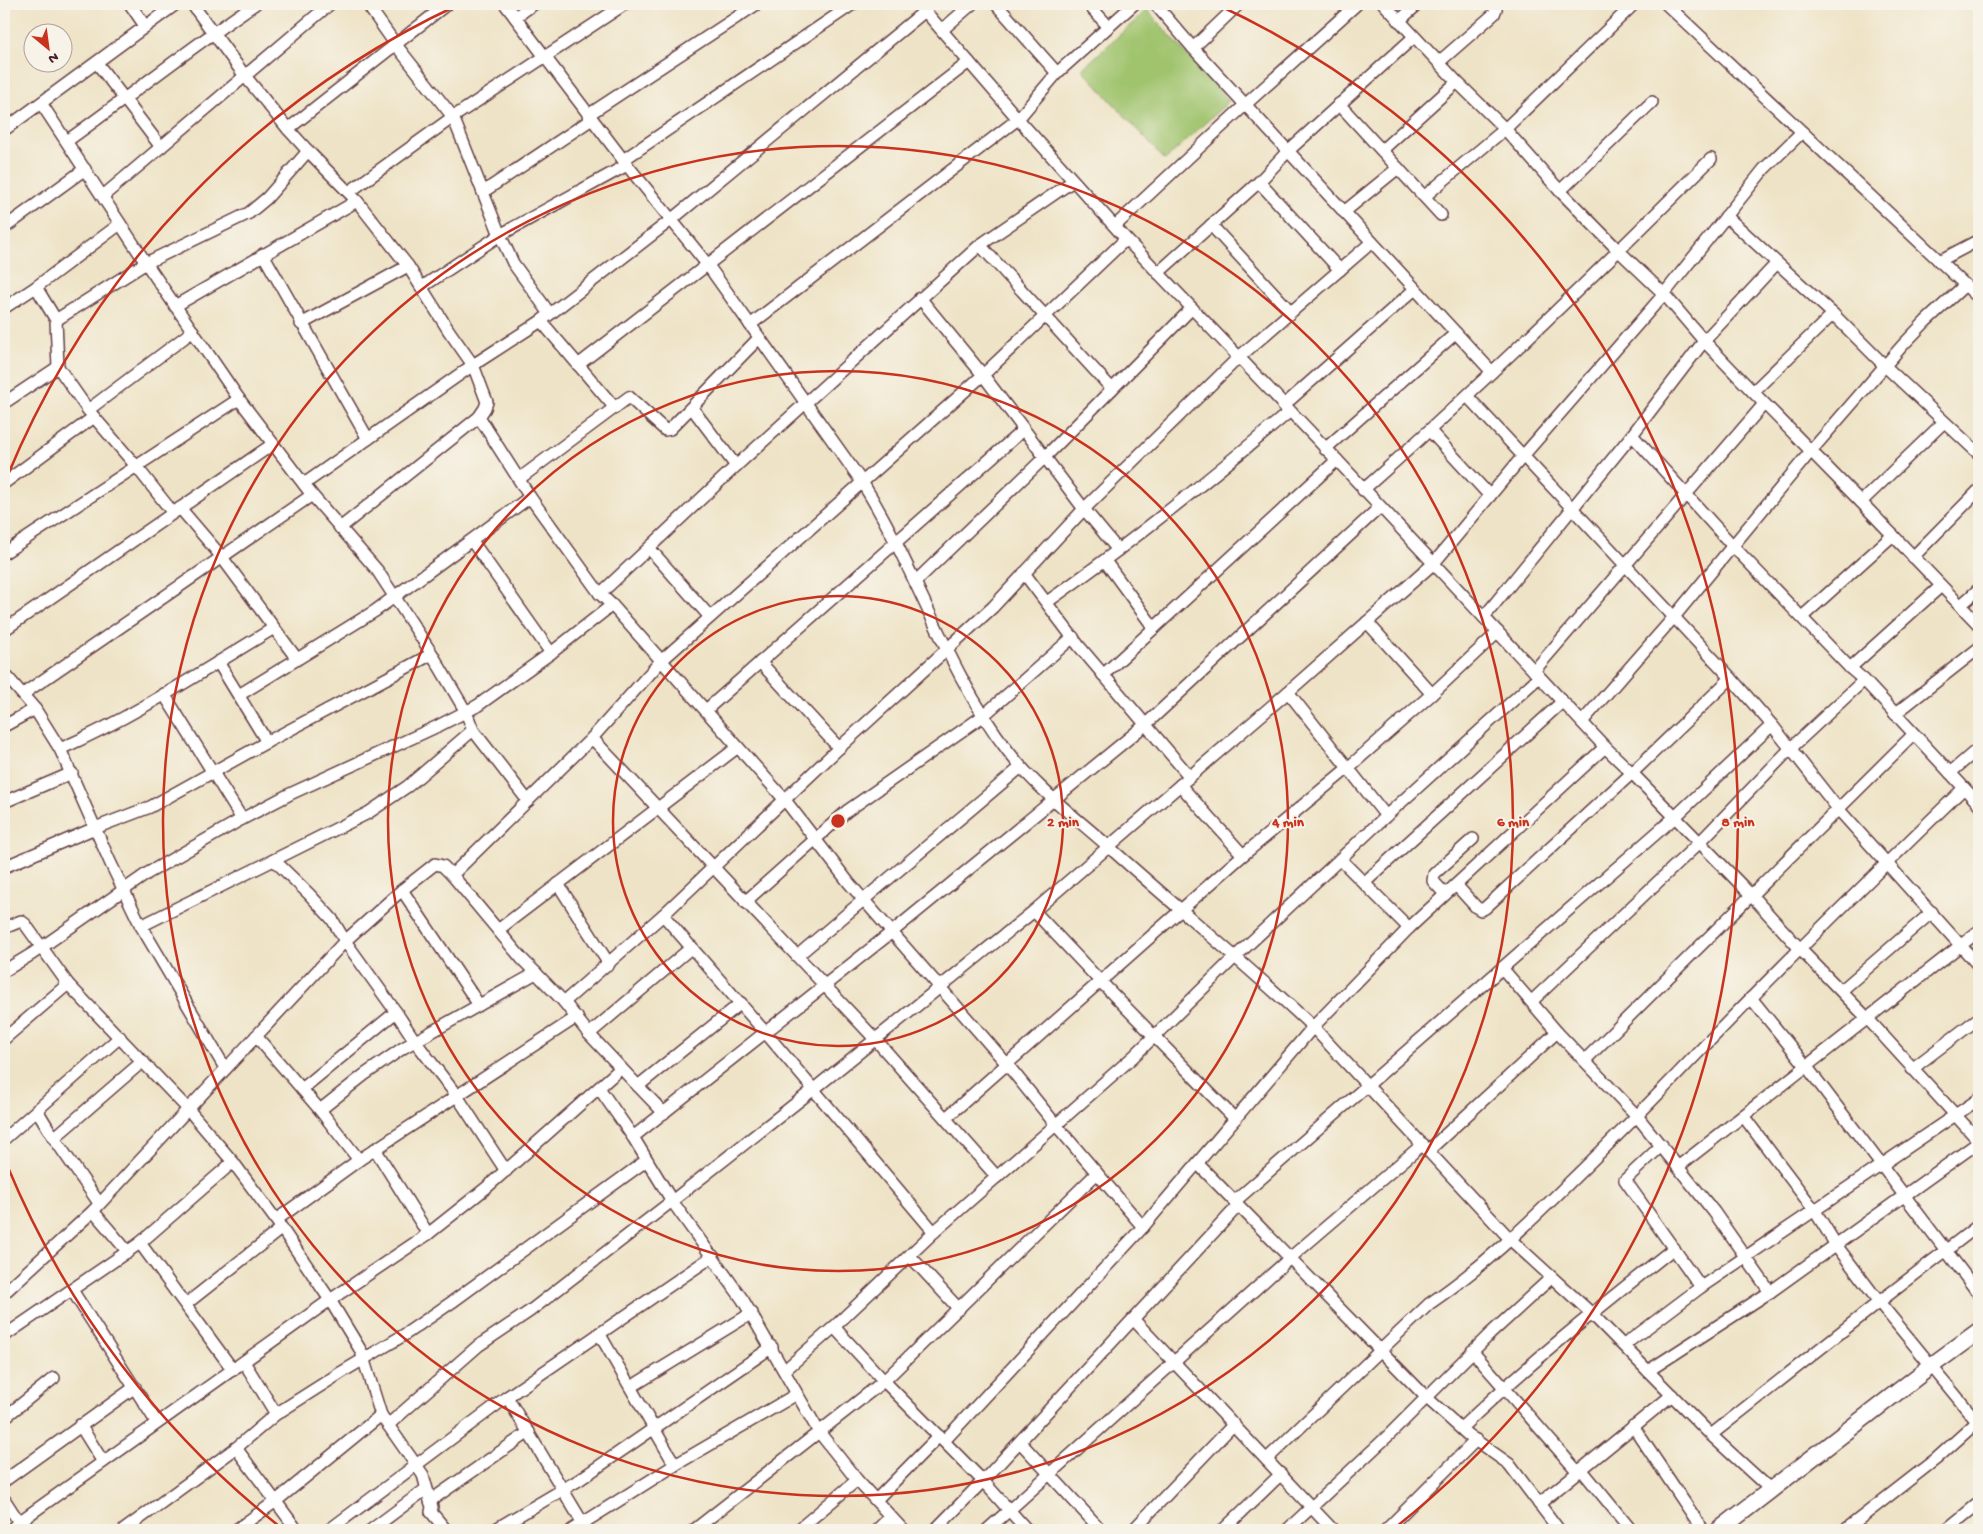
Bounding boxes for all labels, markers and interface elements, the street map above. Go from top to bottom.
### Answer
north arrow [22,22,72,72]
text: N [45,48,61,67]
centre of rings [829,812,847,830]
text: 2 min [1047,814,1080,832]
text: 4 min [1271,814,1305,832]
text: 6 min [1497,814,1530,832]
text: 8 min [1722,814,1755,832]

